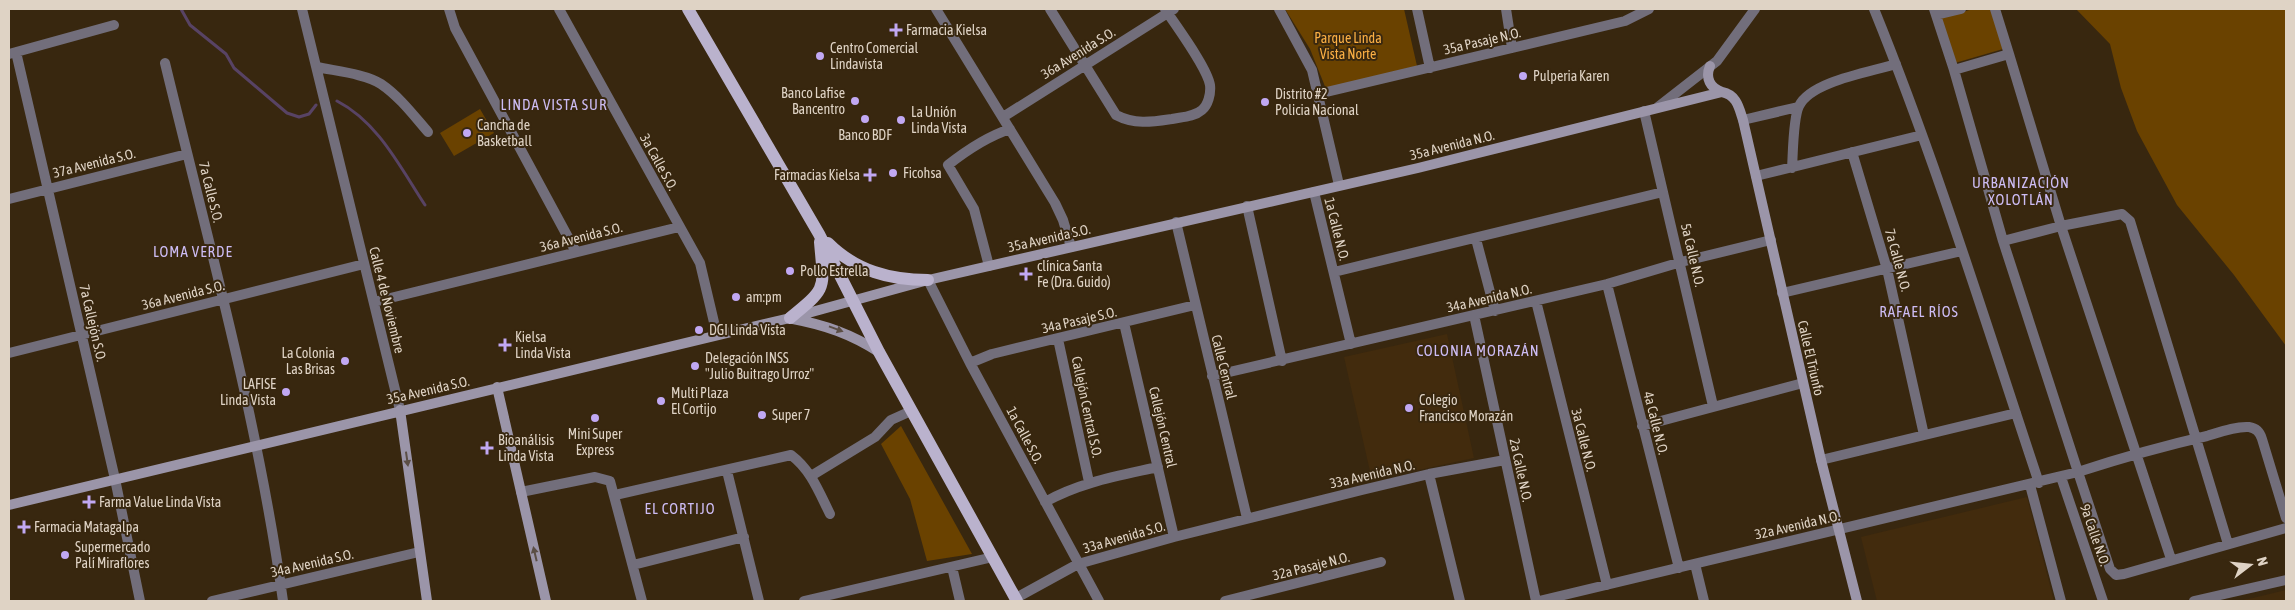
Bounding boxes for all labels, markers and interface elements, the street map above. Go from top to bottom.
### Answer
place label: Farmacia Kielsa [906,22,987,38]
marker: Farmacia Kielsa [890,24,902,36]
street label: 36a Avenida S.O. [1038,24,1118,82]
street label: 35a Pasaje N.O. [1442,24,1522,58]
park label: Parque Linda Vista Norte [1314,30,1382,62]
place label: Centro Comercial Lindavista [830,40,918,72]
marker: Centro Comercial Lindavista [814,50,826,62]
place label: Pulperia Karen [1533,68,1609,84]
marker: Pulperia Karen [1517,70,1529,82]
place label: Banco Lafise Bancentro [781,85,845,117]
place label: Distrito #2 Policia Nacional [1275,86,1359,118]
marker: Banco Lafise Bancentro [849,95,861,107]
district label: LINDA VISTA SUR [501,96,607,113]
marker: Distrito #2 Policia Nacional [1259,96,1271,108]
place label: La Unión Linda Vista [911,104,967,136]
marker: Banco BDF [859,113,871,125]
marker: La Unión Linda Vista [895,114,907,126]
place label: Cancha de Basketball [477,117,532,149]
marker: Cancha de Basketball [461,127,473,139]
place label: Banco BDF [838,127,892,143]
street label: 35a Avenida N.O. [1408,127,1496,163]
street label: 3a Calle S.O. [637,131,681,193]
street label: 37a Avenida S.O. [51,145,137,181]
street label: 7a Calle S.O. [196,160,226,224]
place label: Ficohsa [903,165,942,181]
place label: Farmacias Kielsa [774,167,860,183]
marker: Ficohsa [887,167,899,179]
marker: Farmacias Kielsa [864,169,876,181]
district label: URBANIZACIÓN XOLOTLÁN [1972,174,2070,208]
street label: 1a Calle N.O. [1321,196,1353,262]
street label: 36a Avenida S.O. [538,219,624,255]
street label: 35a Avenida S.O. [1006,221,1092,255]
street label: 5a Calle N.O. [1678,222,1708,288]
street label: 7a Calle N.O. [1882,227,1914,293]
district label: LOMA VERDE [153,243,233,260]
street label: Calle 4 de Noviembre [366,245,408,355]
place label: clínica Santa Fe (Dra. Guido) [1037,258,1111,290]
place label: Pollo Estrella [800,263,868,279]
marker: Pollo Estrella [784,265,796,277]
marker: clínica Santa Fe (Dra. Guido) [1019,267,1033,281]
street label: 36a Avenida S.O. [140,277,226,313]
street label: 34a Avenida N.O. [1445,280,1533,316]
street label: 7a Callejón S.O. [76,283,110,363]
place label: am:pm [746,289,782,305]
marker: am:pm [730,291,742,303]
district label: RAFAEL RÍOS [1879,303,1959,320]
street label: 34a Pasaje S.O. [1040,304,1118,336]
street label: Calle El Triunfo [1795,319,1827,397]
place label: DGI Linda Vista [709,322,786,338]
marker: DGI Linda Vista [693,324,705,336]
one-way arrow [829,326,844,333]
place label: Kielsa Linda Vista [515,329,571,361]
street label: Calle Central [1208,333,1240,401]
marker: Kielsa Linda Vista [499,339,511,351]
district label: COLONIA MORAZÁN [1416,342,1540,359]
place label: La Colonia Las Brisas [282,345,335,377]
place label: Delegación INSS "Julio Buitrago Urroz" [705,350,814,382]
marker: La Colonia Las Brisas [339,355,351,367]
street label: Callejón Central S.O. [1068,355,1106,459]
marker: Delegación INSS "Julio Buitrago Urroz" [689,360,701,372]
street label: 35a Avenida S.O. [385,373,471,407]
place label: LAFISE Linda Vista [220,376,276,408]
place label: Multi Plaza El Cortijo [671,385,729,417]
street label: Callejón Central [1146,385,1180,469]
marker: LAFISE Linda Vista [280,386,292,398]
street label: 4a Calle N.O. [1640,390,1672,456]
place label: Colegio Francisco Morazán [1419,392,1513,424]
marker: Multi Plaza El Cortijo [655,395,667,407]
marker: Colegio Francisco Morazán [1403,402,1415,414]
street label: 1a Calle S.O. [1003,404,1047,466]
place label: Super 7 [772,407,810,423]
street label: 3a Calle N.O. [1568,407,1600,473]
marker: Super 7 [756,409,768,421]
marker: Mini Super Express [589,412,601,424]
place label: Mini Super Express [568,426,623,458]
place label: Bioanálisis Linda Vista [498,432,554,464]
street label: 2a Calle N.O. [1506,437,1536,503]
marker: Bioanálisis Linda Vista [480,441,494,455]
one-way arrow [403,451,411,467]
street label: 33a Avenida N.O. [1328,456,1416,492]
place label: Farma Value Linda Vista [99,494,221,510]
marker: Farma Value Linda Vista [83,496,95,508]
district label: EL CORTIJO [645,500,715,517]
street label: 9a Calle N.O. [2077,502,2113,568]
street label: 32a Avenida N.O. [1753,507,1841,543]
street label: 33a Avenida S.O. [1081,518,1167,556]
place label: Farmacia Matagalpa [34,519,139,535]
marker: Farmacia Matagalpa [18,521,30,533]
place label: Supermercado Palí Miraflores [75,539,150,571]
north arrow [2225,540,2275,590]
street label: 34a Avenida S.O. [269,546,355,580]
one-way arrow [531,546,539,561]
marker: Supermercado Palí Miraflores [59,549,71,561]
street label: 32a Pasaje N.O. [1271,549,1351,583]
text: N [2254,555,2271,568]

